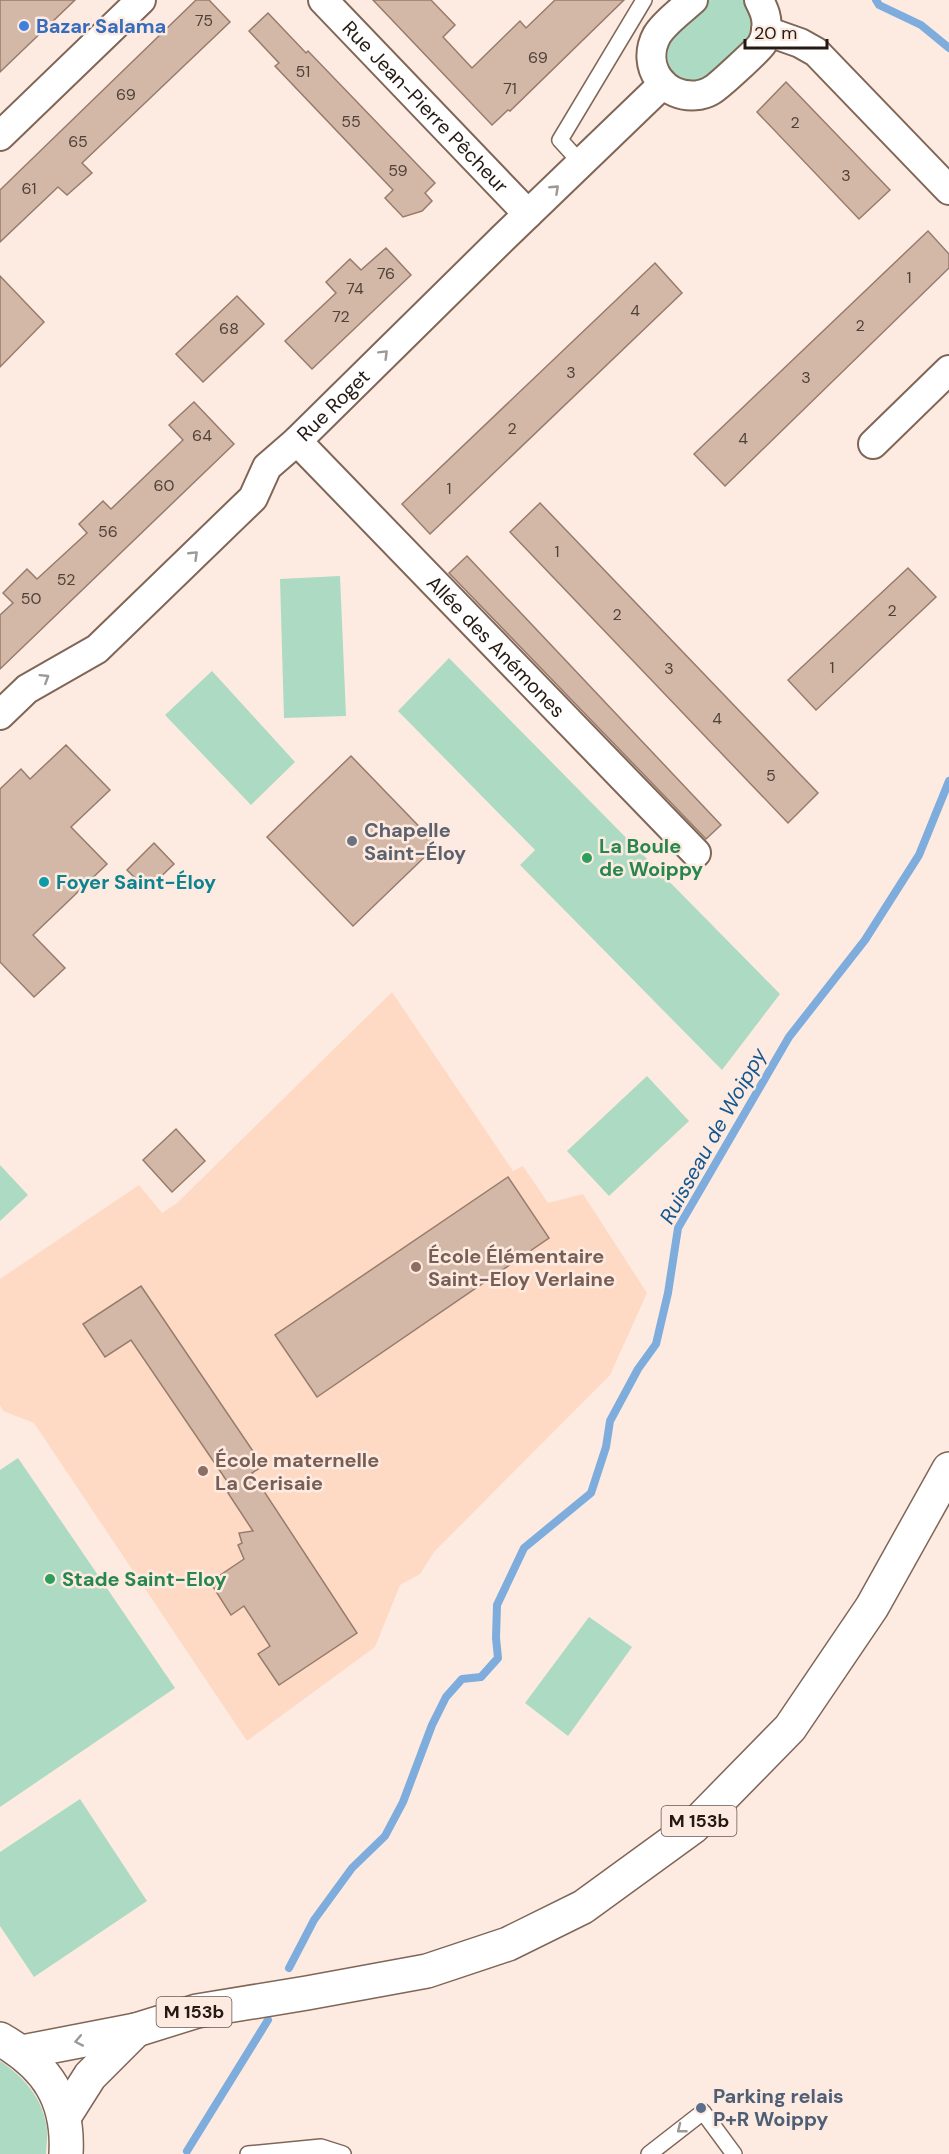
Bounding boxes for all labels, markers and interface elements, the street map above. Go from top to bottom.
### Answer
house number: 75 [195,10,213,31]
scale bar [745,12,828,50]
place label: Bazar Salama [36,13,166,39]
street label: Rue Jean-Pierre Pêcheur [337,15,514,199]
marker: Bazar Salama [17,19,31,33]
text: 20 m [754,21,797,45]
house number: 69 [528,47,548,68]
house number: 51 [296,61,310,82]
house number: 71 [503,78,517,99]
house number: 69 [116,84,136,105]
house number: 55 [341,111,361,132]
house number: 2 [790,112,800,133]
house number: 65 [68,131,88,152]
house number: 59 [388,160,408,181]
house number: 3 [841,165,851,186]
house number: 61 [21,178,37,199]
one-way arrow [548,185,558,196]
house number: 76 [377,263,395,284]
house number: 1 [907,267,912,288]
house number: 74 [346,278,364,299]
house number: 4 [630,300,640,321]
house number: 72 [332,306,350,327]
house number: 2 [855,315,865,336]
house number: 68 [219,318,239,339]
one-way arrow [378,350,388,361]
house number: 3 [566,362,576,383]
street label: Rue Roget [291,363,376,447]
house number: 3 [801,367,811,388]
house number: 2 [507,418,517,439]
house number: 64 [192,425,212,446]
house number: 4 [738,428,748,449]
house number: 60 [154,475,175,496]
house number: 1 [447,478,452,499]
house number: 56 [98,521,118,542]
house number: 1 [555,541,560,562]
one-way arrow [188,551,198,562]
house number: 52 [57,569,75,590]
street label: Allée des Anémones [421,570,571,723]
house number: 50 [21,588,41,609]
house number: 2 [887,600,897,621]
house number: 2 [612,604,622,625]
house number: 1 [830,657,835,678]
house number: 3 [664,658,674,679]
one-way arrow [39,674,49,686]
house number: 4 [712,708,722,729]
house number: 5 [766,765,776,786]
place label: Chapelle Saint-Éloy [364,817,466,866]
place label: La Boule de Woippy [599,833,703,882]
marker: Chapelle Saint-Éloy [345,834,359,848]
marker: La Boule de Woippy [580,851,594,865]
place label: Foyer Saint-Éloy [56,869,216,895]
marker: Foyer Saint-Éloy [37,875,51,889]
water label: Ruisseau de Woippy [653,1042,774,1229]
place label: École Élémentaire Saint-Eloy Verlaine [428,1243,615,1292]
marker: École Élémentaire Saint-Eloy Verlaine [409,1260,423,1274]
place label: École maternelle La Cerisaie [215,1447,379,1496]
marker: École maternelle La Cerisaie [196,1464,210,1478]
place label: Stade Saint-Eloy [62,1566,226,1592]
marker: Stade Saint-Eloy [43,1572,57,1586]
road number: M 153b [662,1806,736,1836]
road number: M 153b [156,1997,232,2027]
one-way arrow [74,2034,84,2047]
place label: Parking relais P+R Woippy [713,2083,844,2132]
marker: Parking relais P+R Woippy [694,2101,708,2115]
one-way arrow [677,2122,688,2133]

